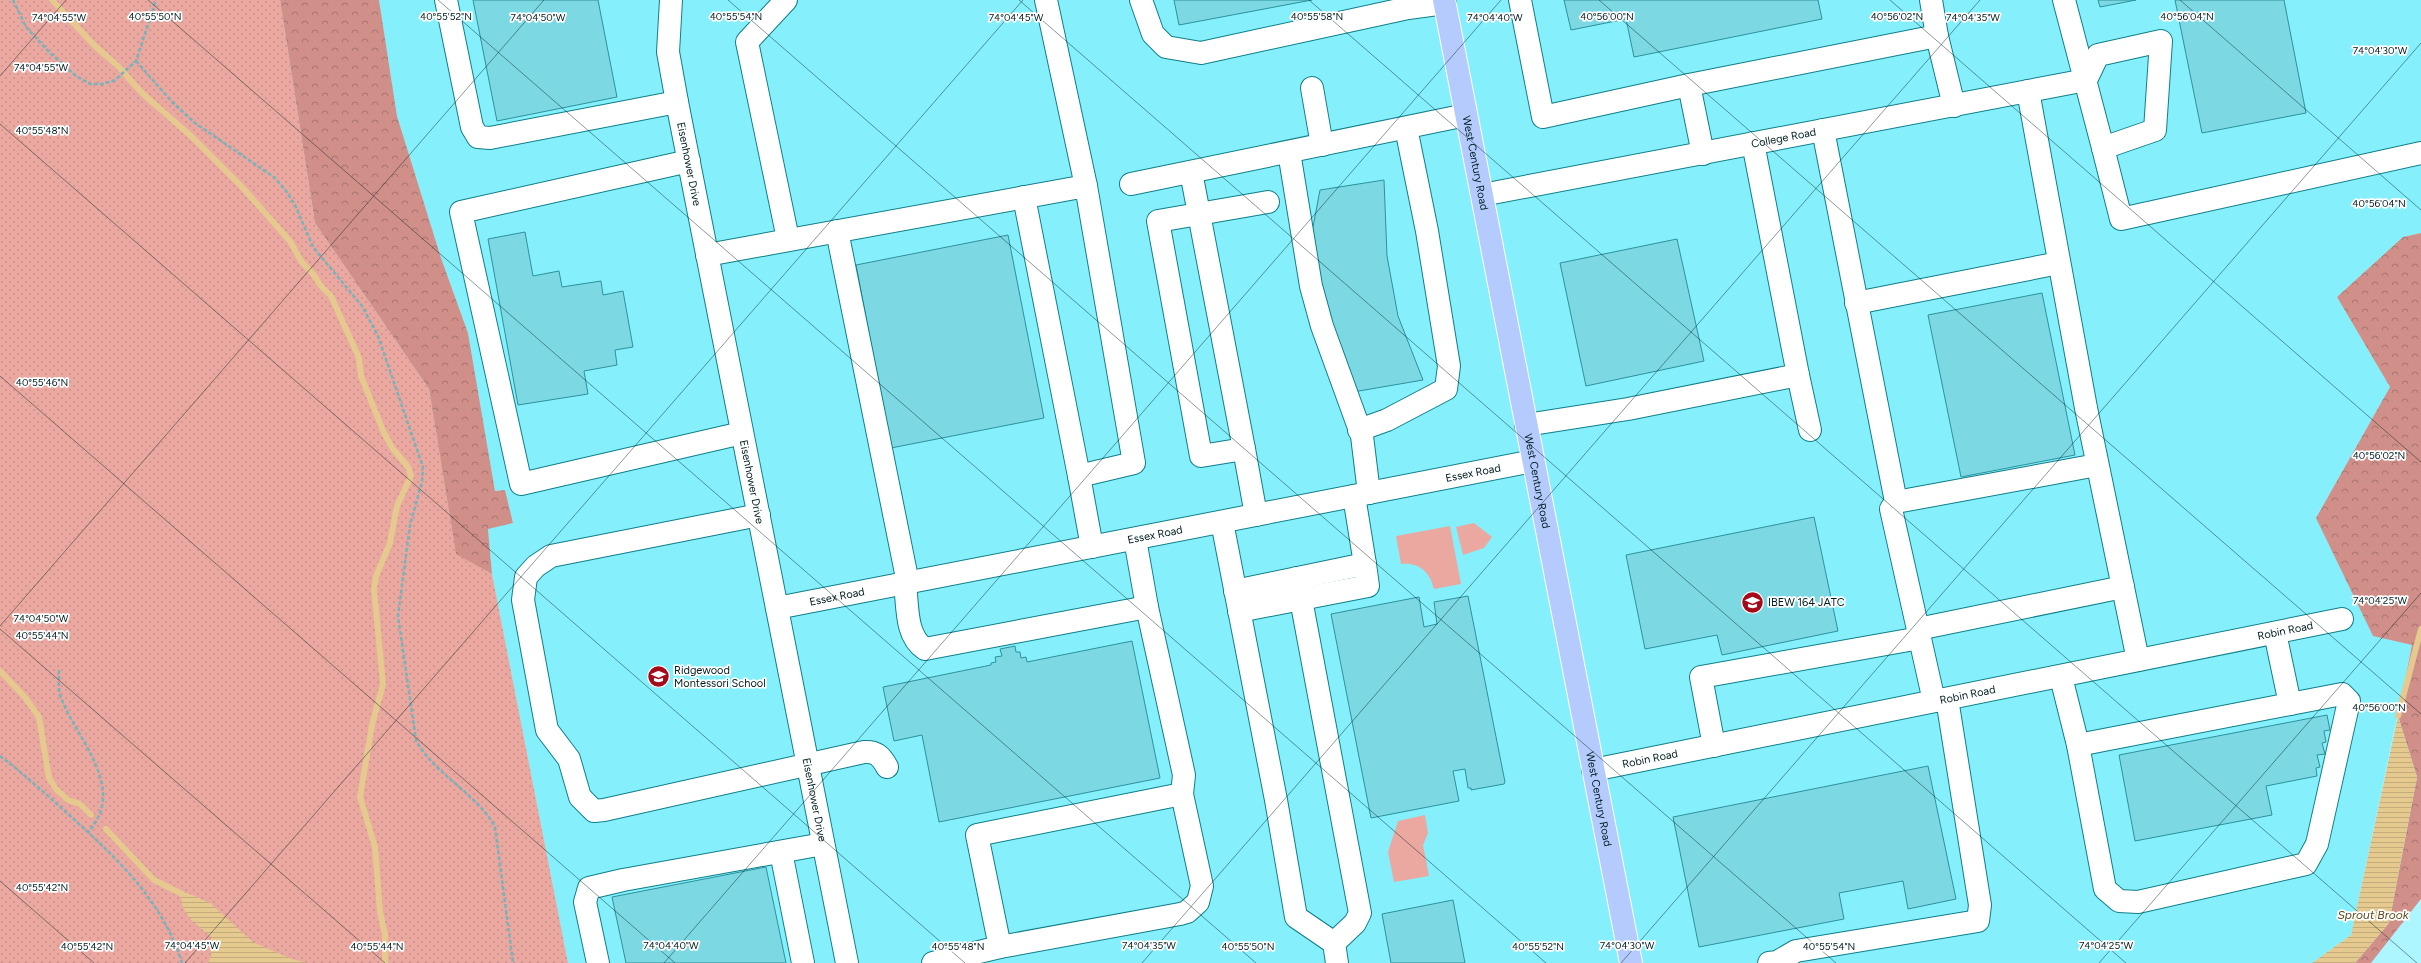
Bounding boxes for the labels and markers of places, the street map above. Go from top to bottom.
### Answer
school or university icon: IBEW 164 JATC [1739,589,1765,615]
place label: IBEW 164 JATC [1768,596,1845,609]
school or university icon: Ridgewood Montessori School [645,663,671,689]
place label: Ridgewood Montessori School [674,664,766,690]

